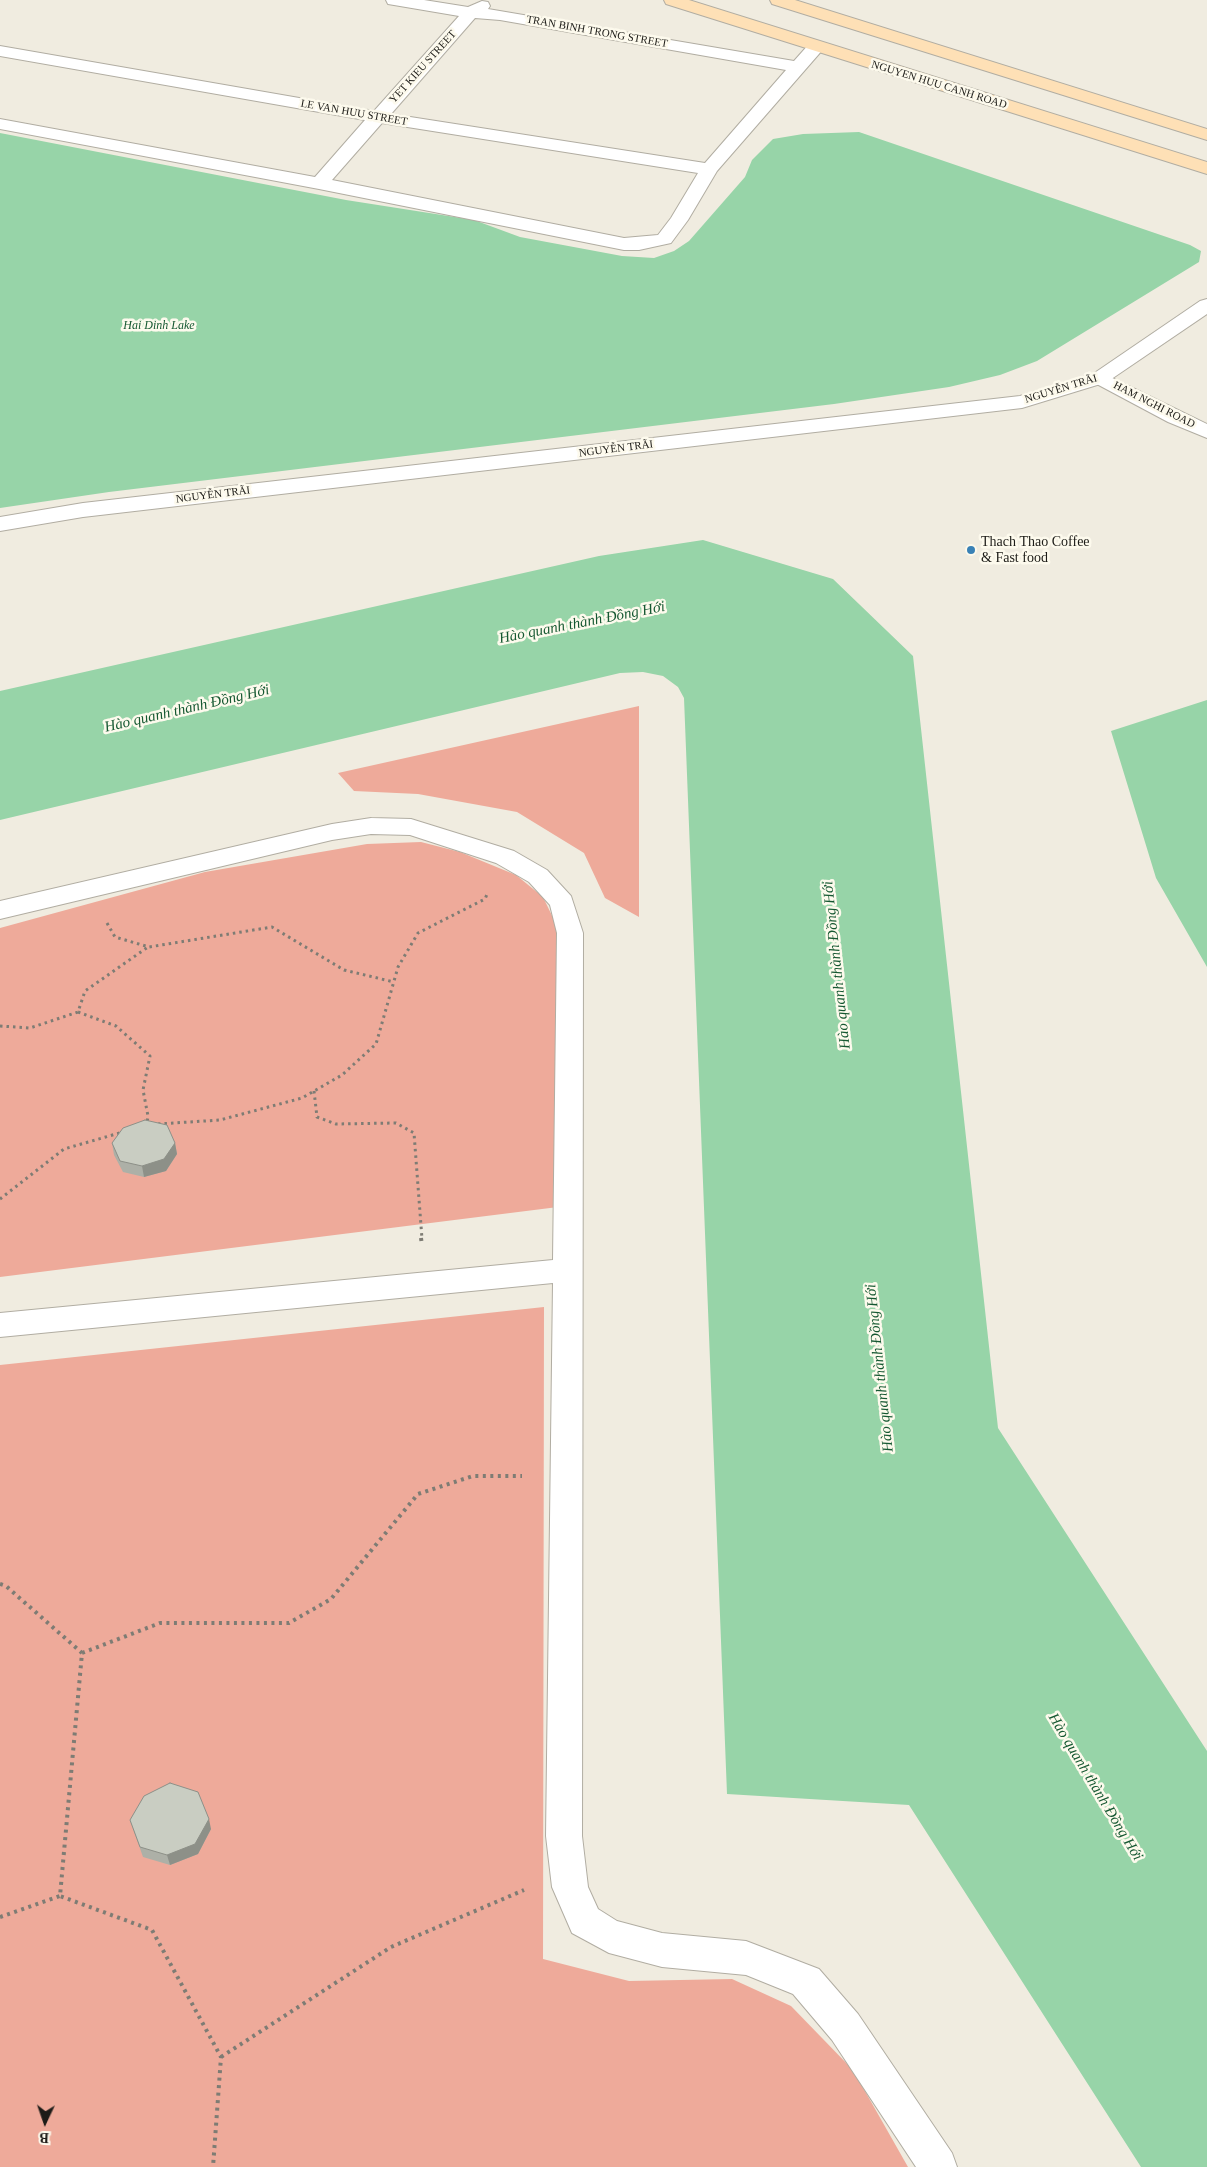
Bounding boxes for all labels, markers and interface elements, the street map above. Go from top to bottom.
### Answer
street label: TRAN BINH TRONG STREET [525,13,669,51]
street label: YET KIEU STREET [387,28,459,106]
street label: NGUYEN HUU CANH ROAD [870,58,1008,112]
street label: LE VAN HUU STREET [300,97,408,129]
water label: Hai Dinh Lake [123,319,195,333]
street label: NGUYỄN TRÃI [1023,372,1099,406]
street label: HAM NGHI ROAD [1111,379,1197,431]
street label: NGUYỄN TRÃI [578,438,654,460]
street label: NGUYỄN TRÃI [175,484,251,506]
place label: Thach Thao Coffee & Fast food [981,534,1090,566]
marker: Thach Thao Coffee & Fast food [965,544,977,556]
water label: Hào quanh thành Đồng Hới [497,598,667,648]
water label: Hào quanh thành Đồng Hới [103,681,271,737]
water label: Hào quanh thành Đồng Hới [819,880,855,1050]
water label: Hào quanh thành Đồng Hới [862,1283,898,1453]
water label: Hào quanh thành Đồng Hới [1044,1710,1146,1864]
north arrow [20,2097,70,2147]
text: B [39,2130,49,2145]

